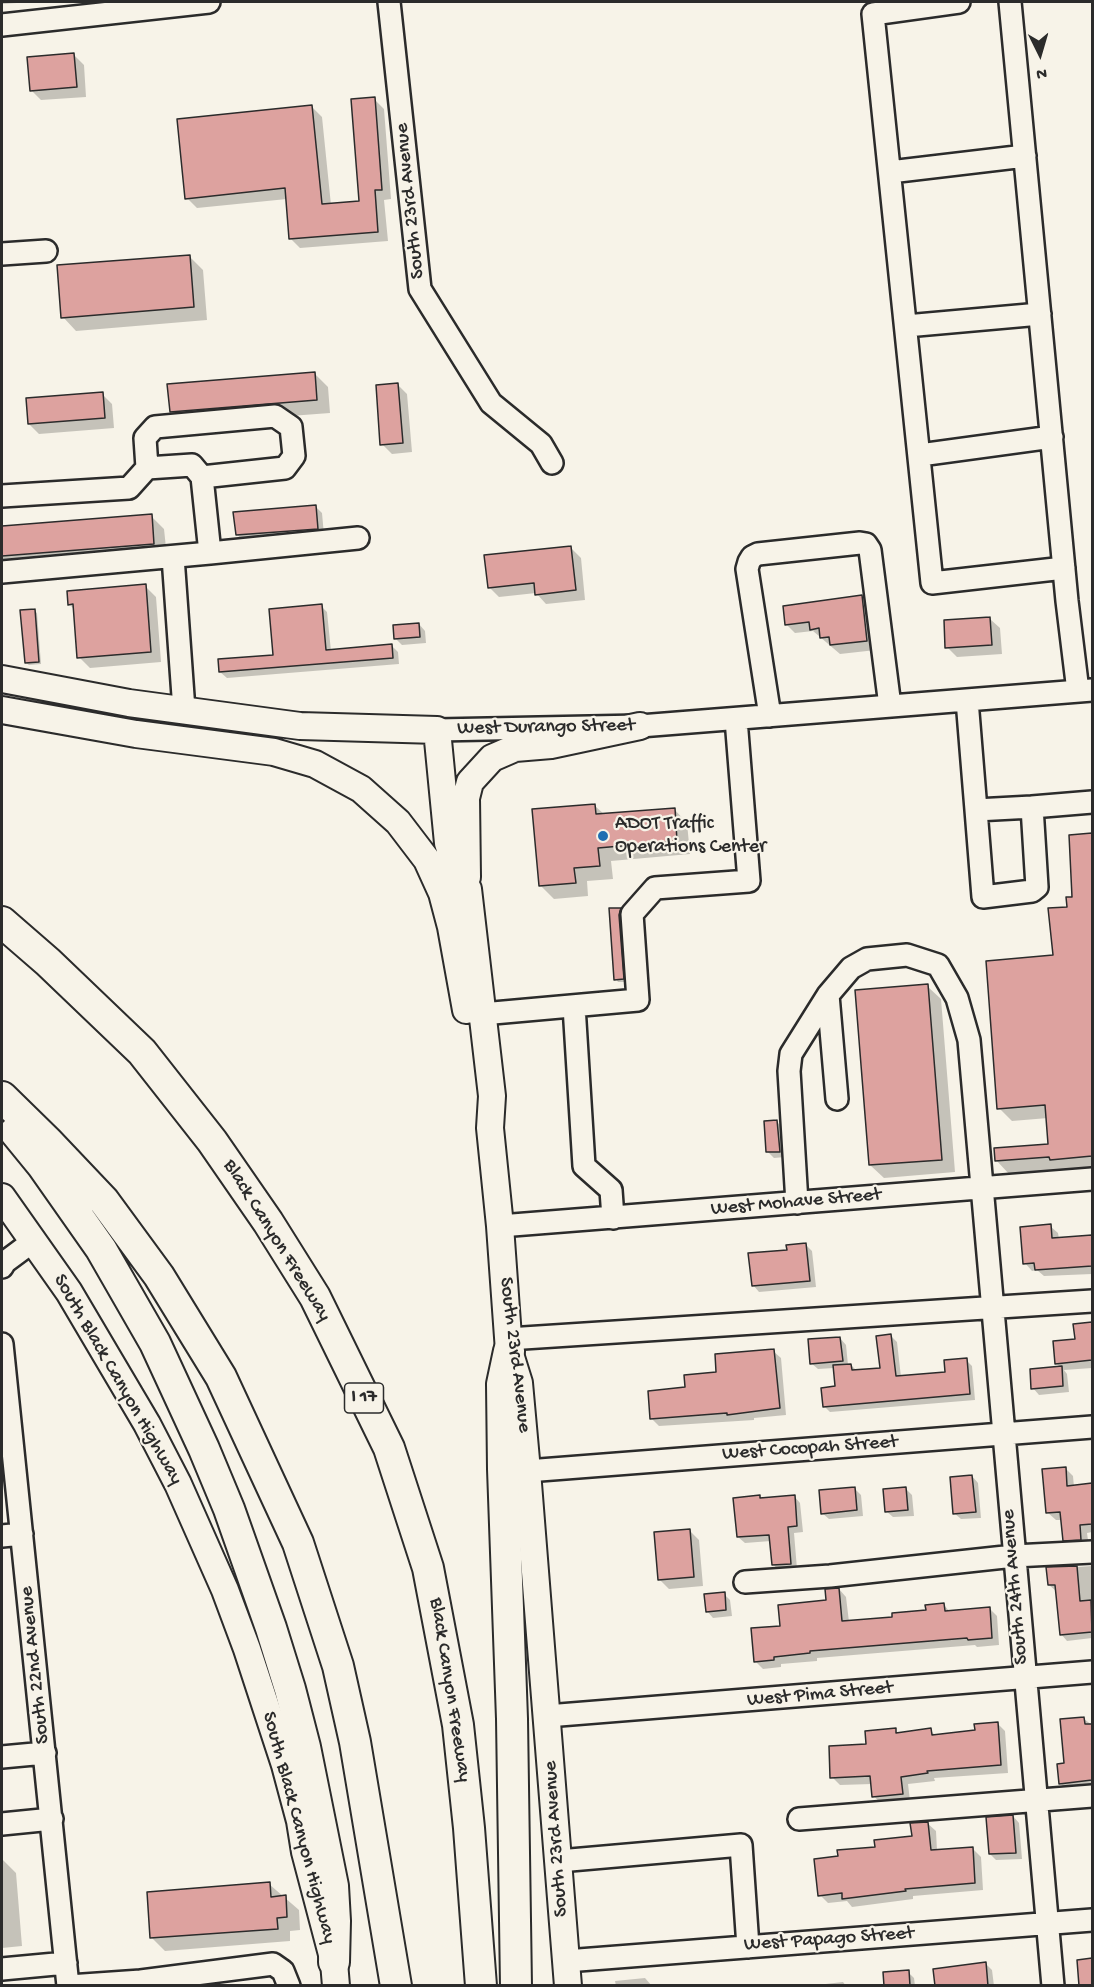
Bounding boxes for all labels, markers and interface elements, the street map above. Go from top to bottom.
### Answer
north arrow [1010,24,1070,84]
text: N [1036,63,1048,82]
street label: South 23rd Avenue [391,122,431,280]
street label: West Durango Street [457,714,635,742]
place label: ADOT Traffic Operations Center [615,813,766,860]
marker: ADOT Traffic Operations Center [596,829,610,843]
street label: Black Canyon Freeway [216,1156,336,1326]
street label: West Mohave Street [710,1184,882,1222]
street label: South Black Canyon Highway [47,1270,187,1490]
street label: South 23rd Avenue [493,1276,535,1434]
road number: I 17 [344,1383,384,1413]
street label: West Cocopah Street [722,1431,898,1467]
street label: South 24th Avenue [997,1508,1035,1666]
street label: South 22nd Avenue [16,1585,56,1745]
street label: Black Canyon Freeway [423,1596,475,1784]
street label: West Pima Street [746,1677,894,1713]
street label: South Black Canyon Highway [255,1709,341,1947]
street label: South 23rd Avenue [540,1760,574,1918]
street label: West Papago Street [743,1922,915,1958]

